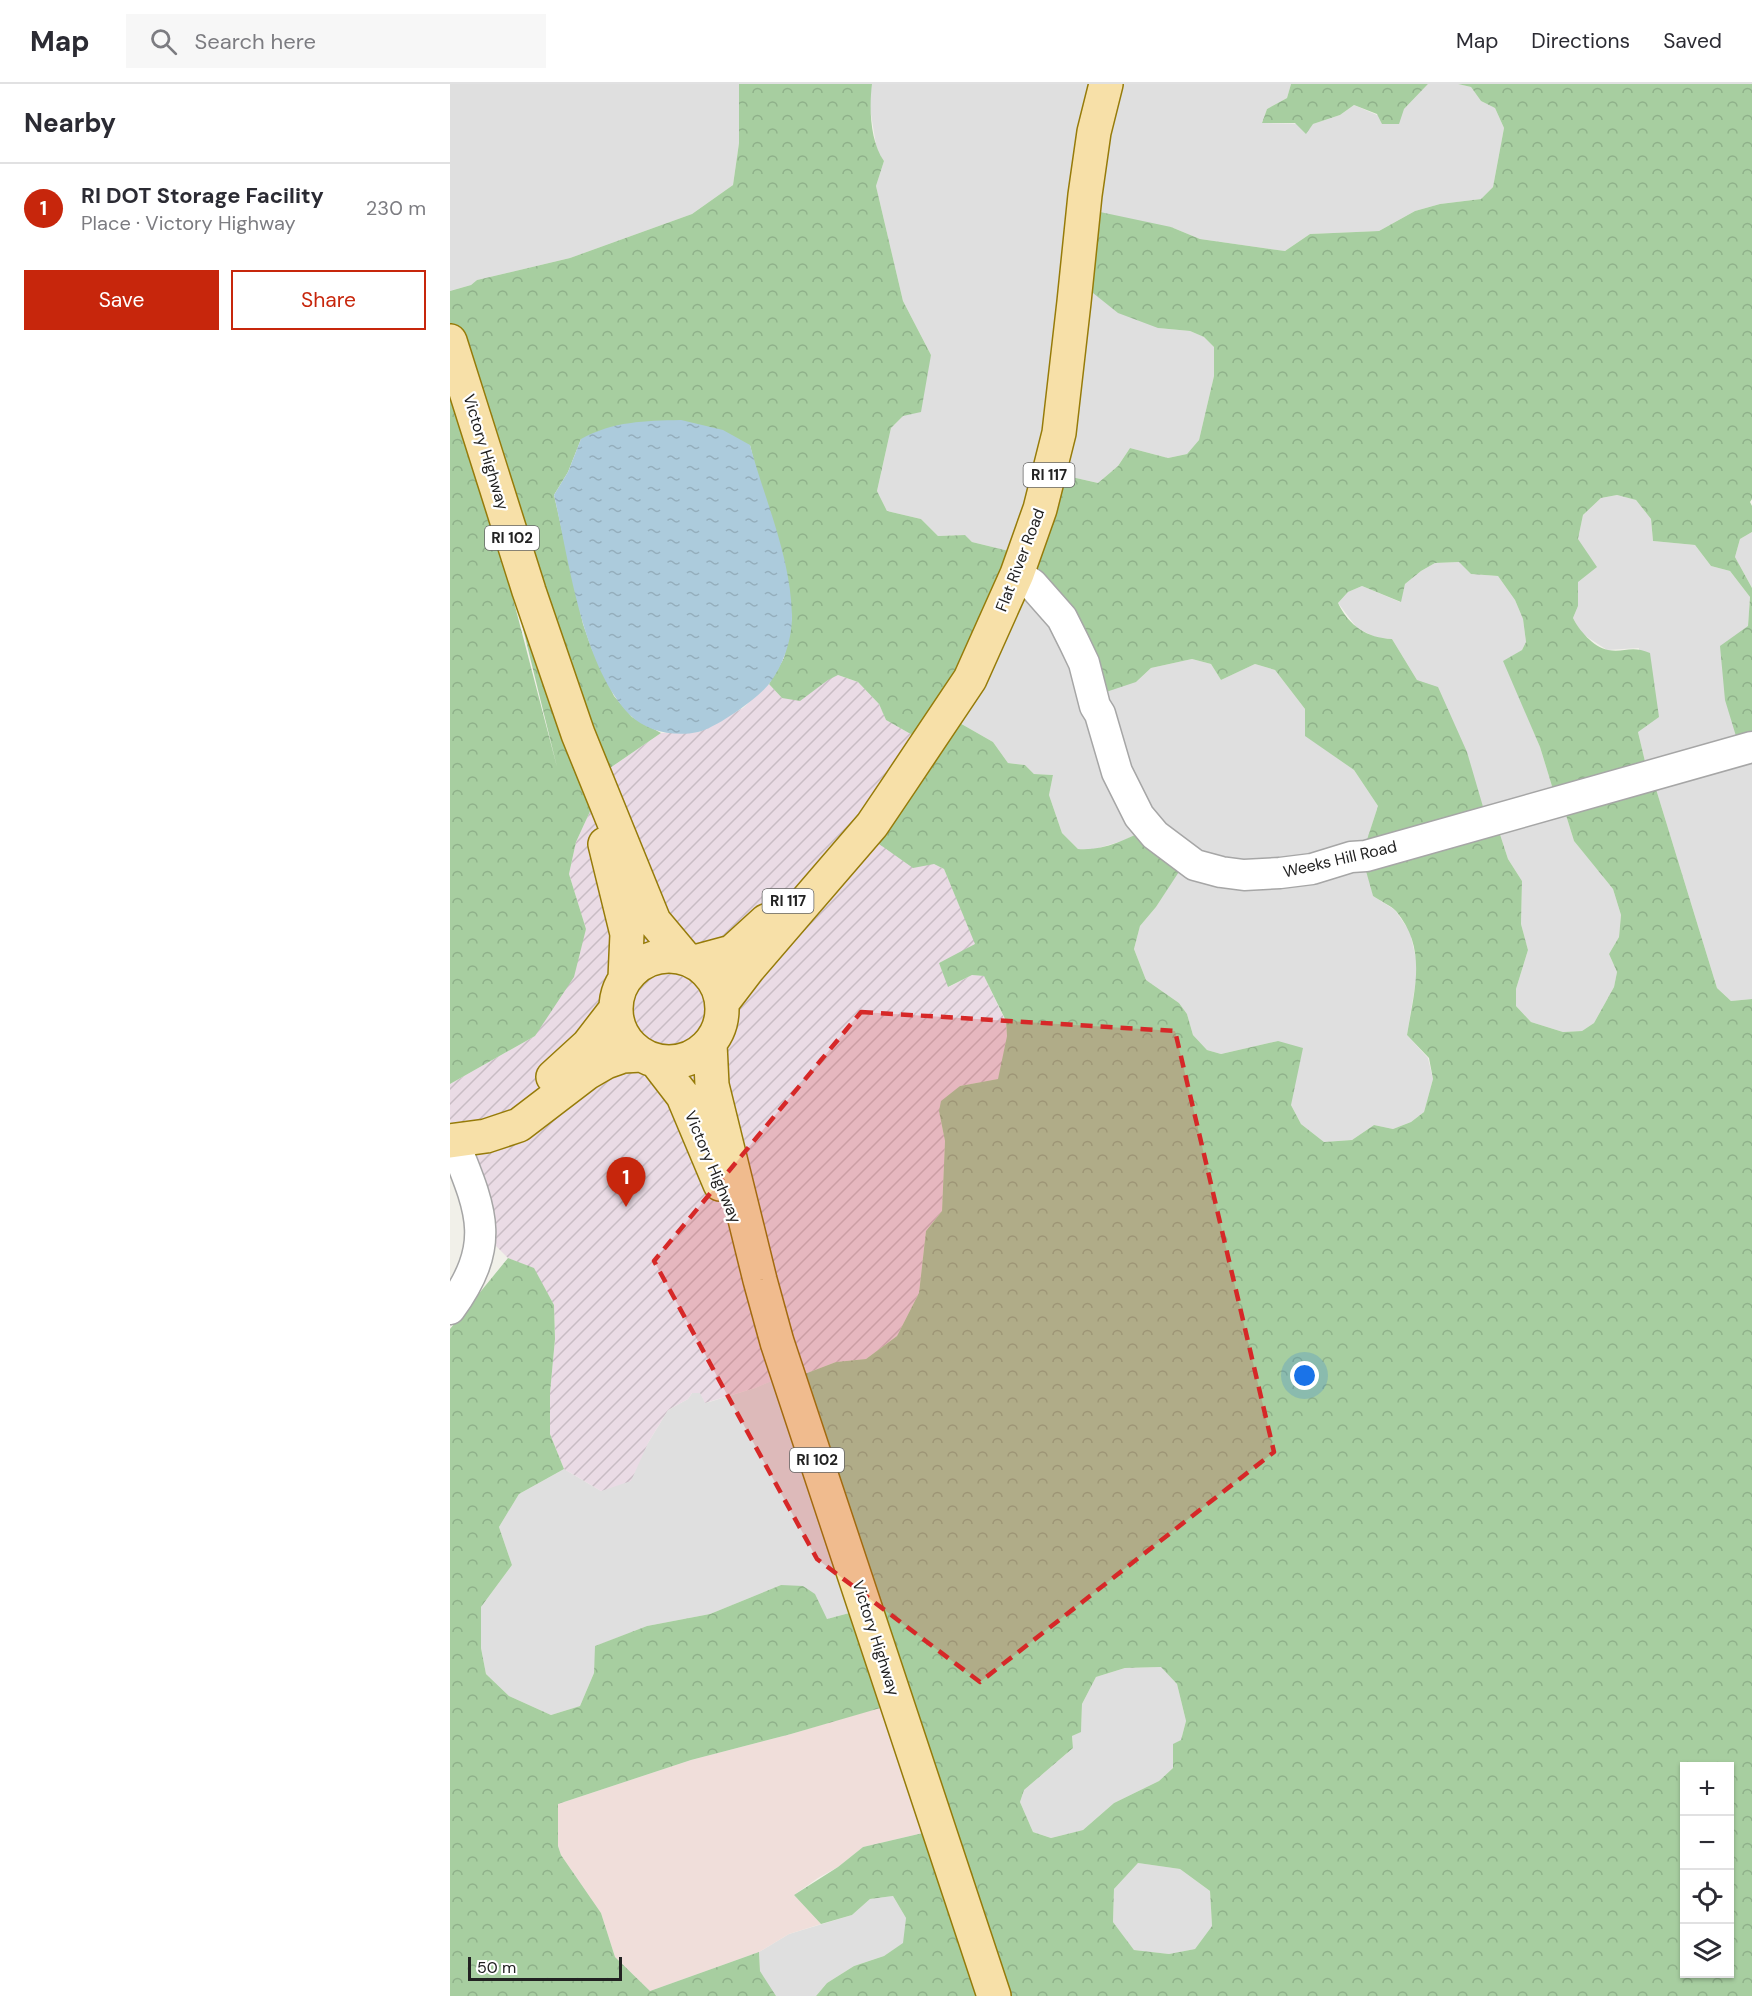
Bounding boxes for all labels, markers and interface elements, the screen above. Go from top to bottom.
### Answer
search box [126,14,546,68]
text: Map [30,23,90,60]
icon: search [147,25,180,58]
text: Search here [195,27,316,56]
text: Map [1456,27,1498,55]
text: Directions [1531,27,1630,55]
text: Saved [1663,27,1722,55]
text: Nearby [24,106,116,140]
text: RI DOT Storage Facility [81,181,324,210]
text: 1 [40,195,47,221]
text: 230 m [366,195,426,221]
text: Place · Victory Highway [81,210,296,236]
button: Save [24,270,219,330]
button: Share [231,270,426,330]
street label: Victory Highway [458,391,514,513]
road number: RI 117 [1024,463,1074,487]
street label: Flat River Road [991,505,1049,615]
road number: RI 102 [485,526,539,550]
street label: Weeks Hill Road [1281,836,1399,882]
road number: RI 117 [762,889,814,913]
street label: Victory Highway [680,1108,746,1227]
pin: 1 [606,1158,645,1207]
your location [1290,1361,1319,1390]
road number: RI 102 [790,1448,844,1472]
street label: Victory Highway [847,1578,905,1699]
map controls [1680,1762,1734,1978]
button: + [1680,1762,1734,1816]
button: − [1680,1816,1734,1870]
button: locate [1680,1870,1734,1924]
button: layers [1680,1924,1734,1978]
scale bar [468,1954,622,1982]
text: 50 m [477,1957,516,1978]

